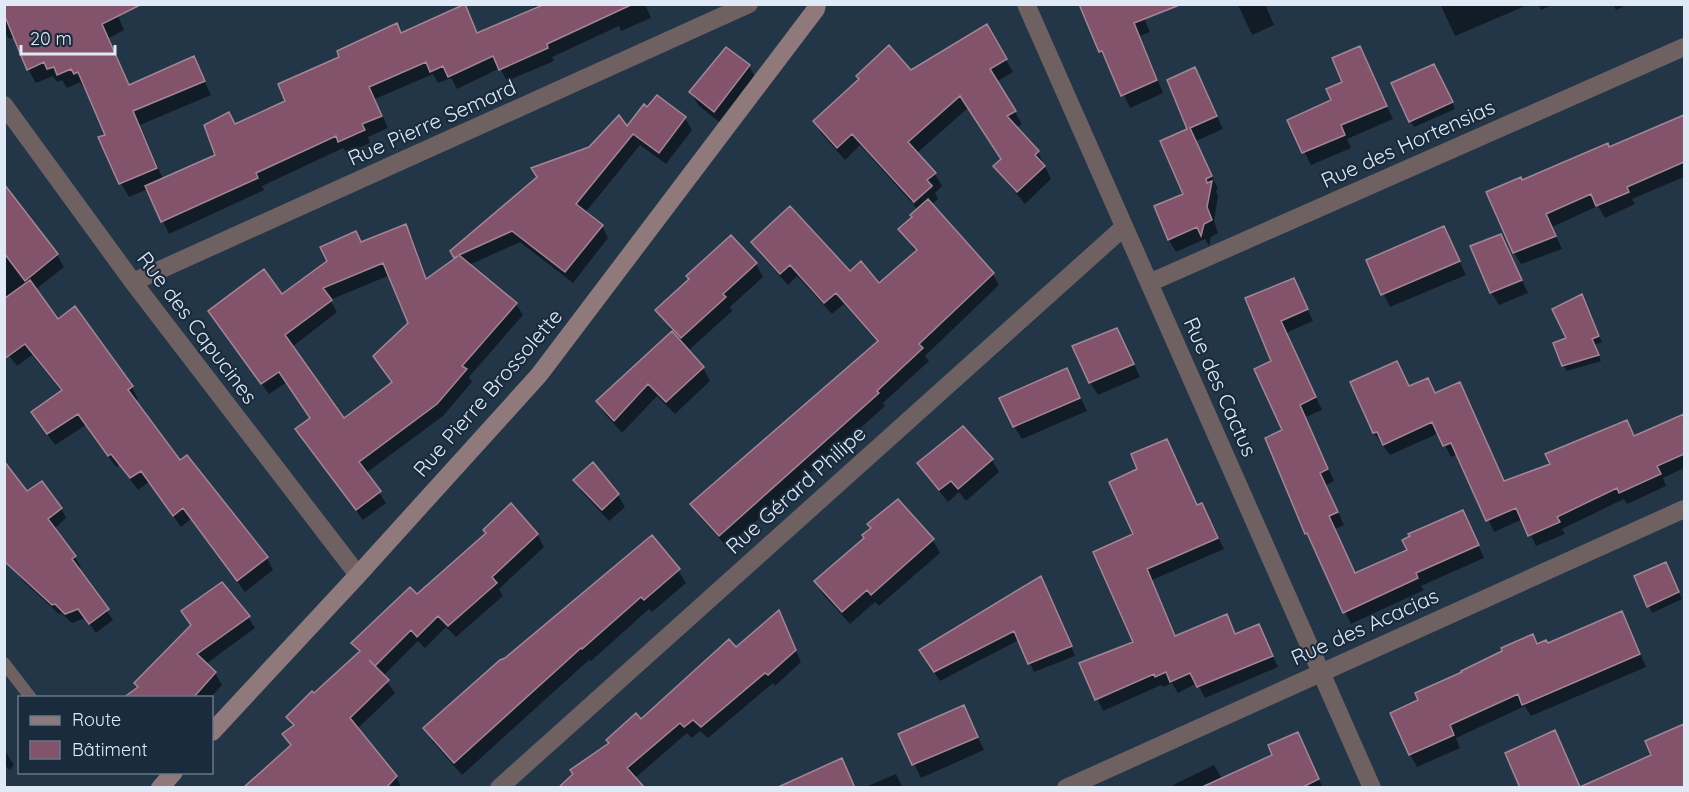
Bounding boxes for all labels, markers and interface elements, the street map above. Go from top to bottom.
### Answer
scale bar [21,18,116,56]
text: 20 m [30,27,72,50]
street label: Rue Pierre Semard [343,73,520,171]
street label: Rue des Hortensias [1317,93,1498,193]
street label: Rue des Capucines [132,246,264,409]
street label: Rue Pierre Brossolette [407,303,567,482]
street label: Rue des Cactus [1179,313,1263,460]
street label: Rue Gérard Philipe [720,420,871,559]
street label: Rue des Acacias [1287,582,1442,670]
legend [18,696,213,774]
text: Route [72,708,121,731]
text: Bâtiment [72,738,148,761]

